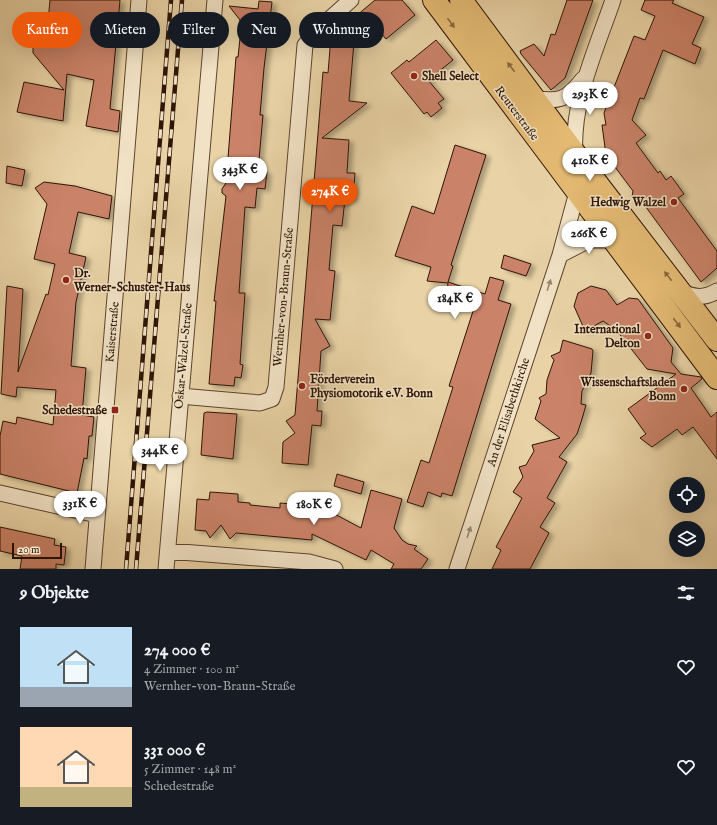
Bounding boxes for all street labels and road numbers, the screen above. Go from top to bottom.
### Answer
street label: Reuterstraße [491,83,542,144]
street label: Wernher-von-Braun-Straße [270,226,297,367]
street label: Kaiserstraße [102,301,123,363]
street label: Oskar-Walzel-Straße [171,302,196,410]
street label: An der Elisabethkirche [483,355,533,470]

